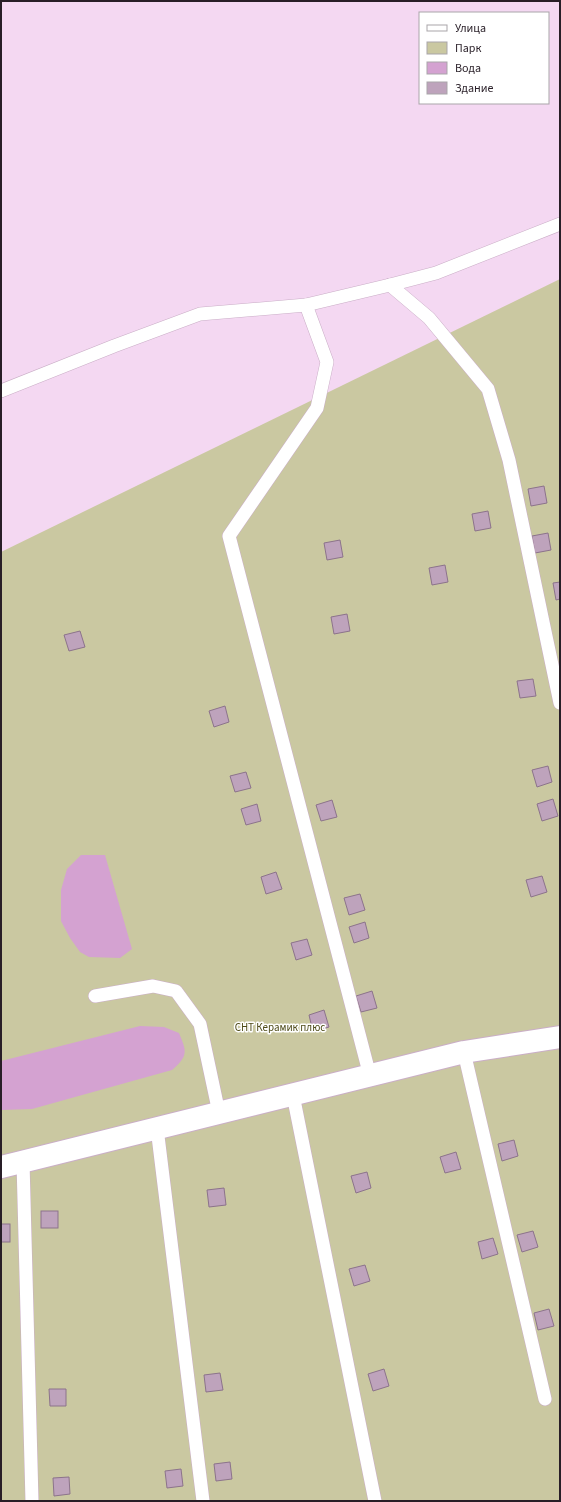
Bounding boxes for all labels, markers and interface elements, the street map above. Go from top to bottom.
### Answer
legend [419,12,549,104]
text: Улица [455,20,486,37]
text: Парк [455,40,481,57]
text: Вода [455,60,481,77]
text: Здание [455,80,494,97]
park label: СНТ Керамик плюс [235,1020,325,1035]

